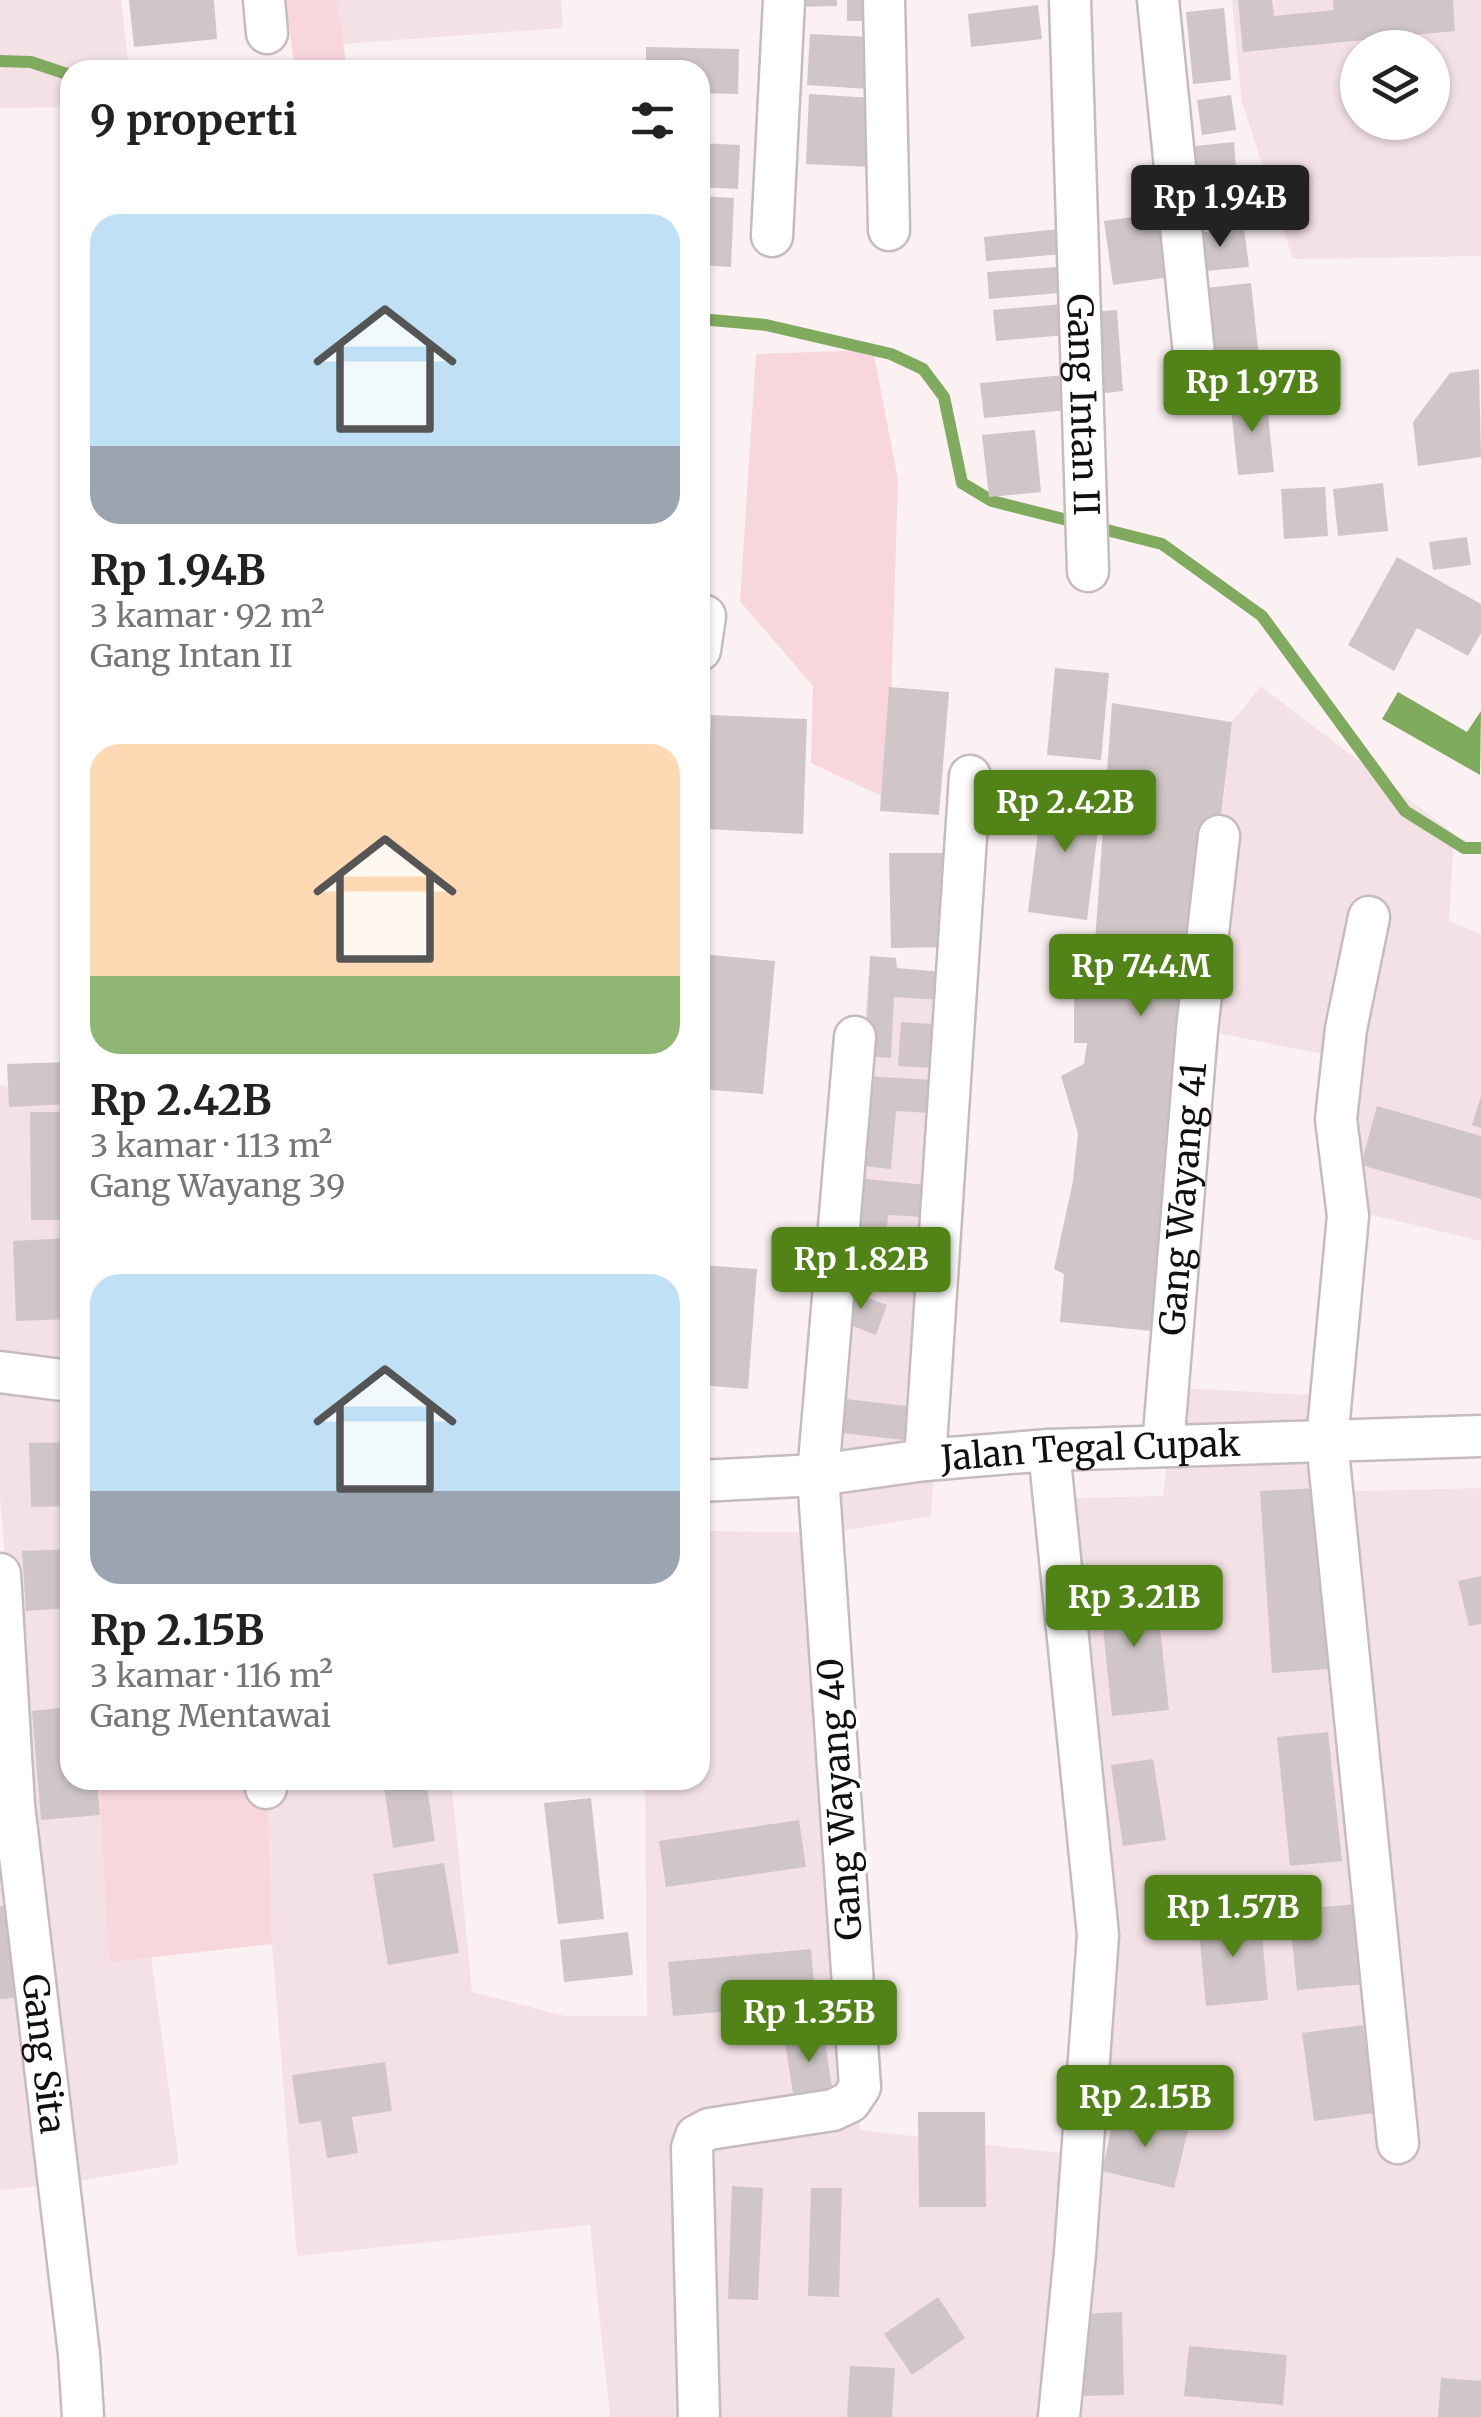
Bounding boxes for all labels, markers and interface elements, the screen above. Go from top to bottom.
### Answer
map controls [1340,30,1450,140]
button: layers [1340,30,1450,140]
icon: filters [625,93,680,148]
text: 9 properti [90,94,297,146]
pin: Rp 1.94B [1117,165,1323,250]
text: Rp 1.94B [1153,177,1287,217]
icon: home [295,279,475,459]
street label: Gang Intan II [1057,293,1108,516]
pin: Rp 1.97B [1149,350,1355,435]
text: Rp 1.97B [1185,362,1319,402]
text: Rp 1.94B [90,544,265,596]
text: 3 kamar · 92 m² [90,596,324,636]
text: Gang Intan II [90,636,293,676]
pin: Rp 2.42B [962,770,1168,855]
text: Rp 2.42B [996,782,1134,822]
icon: home [295,809,475,989]
pin: Rp 744M [1049,934,1233,1019]
text: Rp 744M [1071,946,1211,986]
street label: Gang Wayang 41 [1150,1060,1216,1337]
text: Rp 2.42B [90,1074,271,1126]
text: 3 kamar · 113 m² [90,1126,332,1166]
text: Gang Wayang 39 [90,1166,345,1206]
pin: Rp 1.82B [758,1227,964,1312]
text: Rp 1.82B [793,1239,929,1279]
icon: home [295,1339,475,1519]
street label: Jalan Tegal Cupak [938,1422,1241,1481]
pin: Rp 3.21B [1031,1565,1237,1650]
text: Rp 3.21B [1068,1577,1200,1617]
text: Rp 2.15B [90,1604,264,1656]
text: 3 kamar · 116 m² [90,1656,333,1696]
street label: Gang Wayang 40 [808,1656,872,1942]
text: Gang Mentawai [90,1696,331,1736]
pin: Rp 1.57B [1130,1875,1336,1960]
text: Rp 1.57B [1167,1887,1299,1927]
street label: Gang Sita [12,1972,75,2136]
pin: Rp 1.35B [706,1980,912,2065]
text: Rp 1.35B [743,1992,875,2032]
pin: Rp 2.15B [1042,2065,1248,2150]
text: Rp 2.15B [1079,2077,1211,2117]

